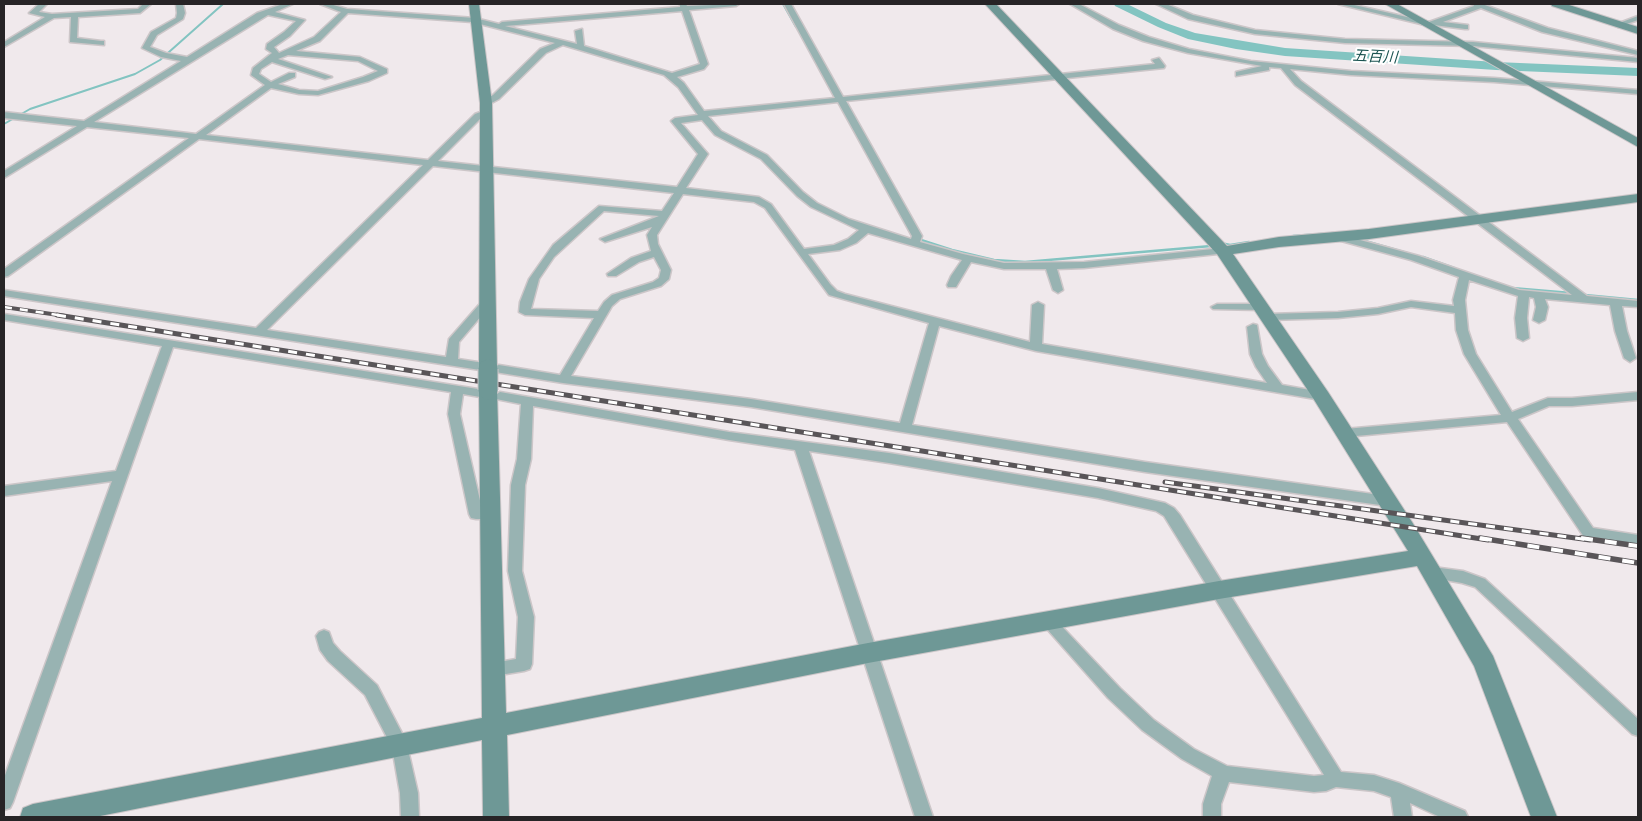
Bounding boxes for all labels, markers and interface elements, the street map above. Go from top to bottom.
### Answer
water label: 五百川 [1352,47,1398,67]

